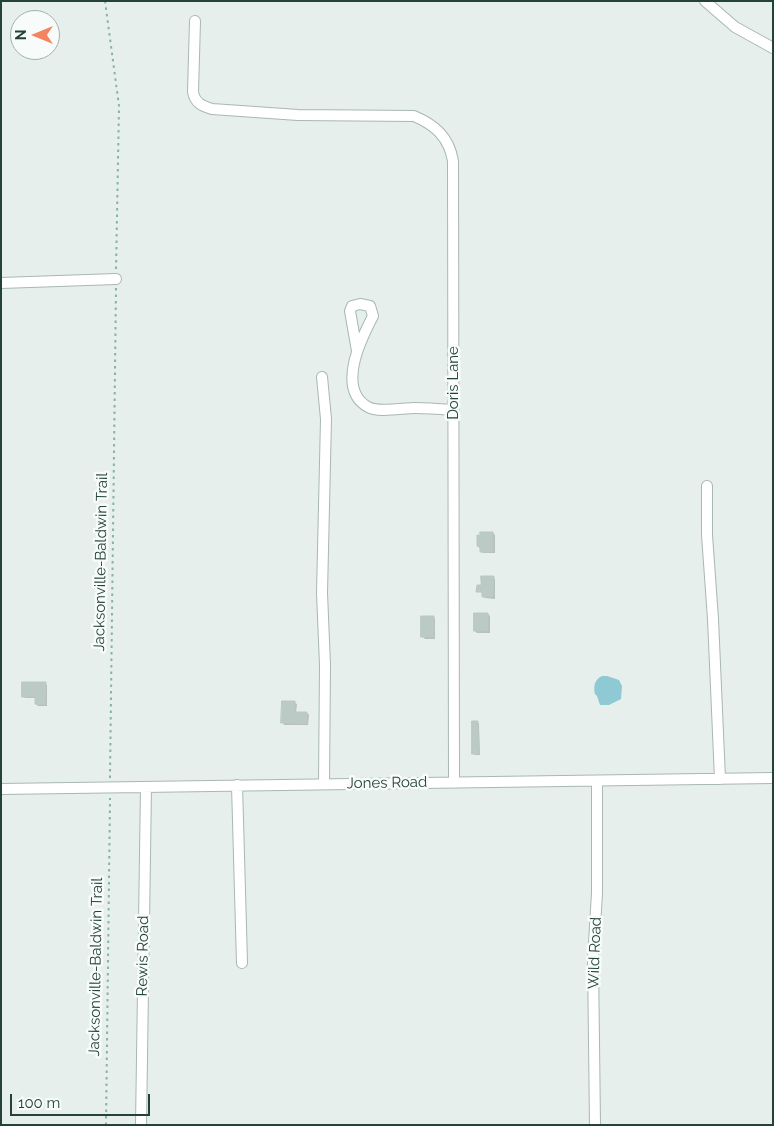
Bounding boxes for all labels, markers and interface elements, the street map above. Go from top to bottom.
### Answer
north arrow [10,10,60,60]
text: N [13,30,29,40]
street label: Doris Lane [444,346,462,420]
street label: Jacksonville-Baldwin Trail [90,472,112,652]
street label: Jones Road [347,773,427,793]
street label: Jacksonville-Baldwin Trail [85,877,107,1057]
street label: Rewis Road [133,916,153,996]
street label: Wild Road [585,917,605,989]
scale bar [12,1084,152,1116]
text: 100 m [18,1094,60,1112]

